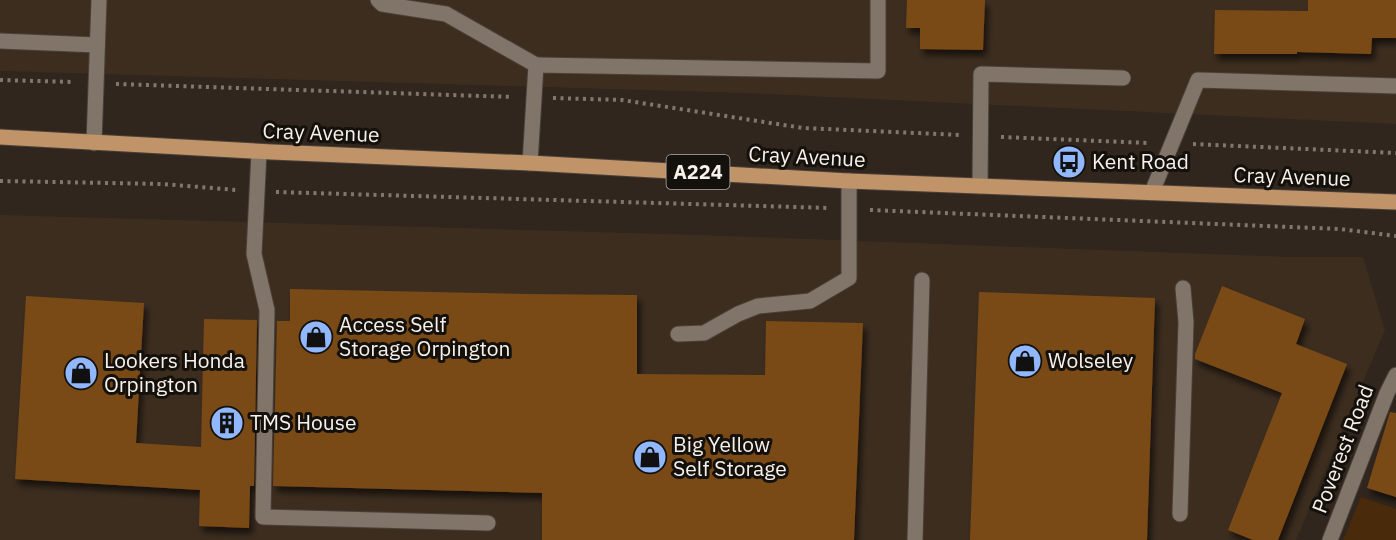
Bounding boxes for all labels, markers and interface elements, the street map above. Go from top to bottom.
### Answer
street label: Cray Avenue [262,116,380,148]
street label: Cray Avenue [748,139,866,173]
bus stop icon: Kent Road [1051,144,1087,180]
place label: Kent Road [1092,147,1189,175]
road number: A224 [666,155,730,189]
street label: Cray Avenue [1233,160,1351,192]
place label: Access Self Storage Orpington [339,310,511,362]
shop icon: Access Self Storage Orpington [298,319,334,355]
shop icon: Wolseley [1007,343,1043,379]
place label: Lookers Honda Orpington [104,346,245,398]
place label: Wolseley [1048,346,1134,374]
shop icon: Lookers Honda Orpington [63,355,99,391]
street label: Poverest Road [1305,380,1379,517]
building icon: TMS House [209,405,245,441]
place label: TMS House [250,408,357,436]
place label: Big Yellow Self Storage [673,430,787,482]
shop icon: Big Yellow Self Storage [632,439,668,475]

